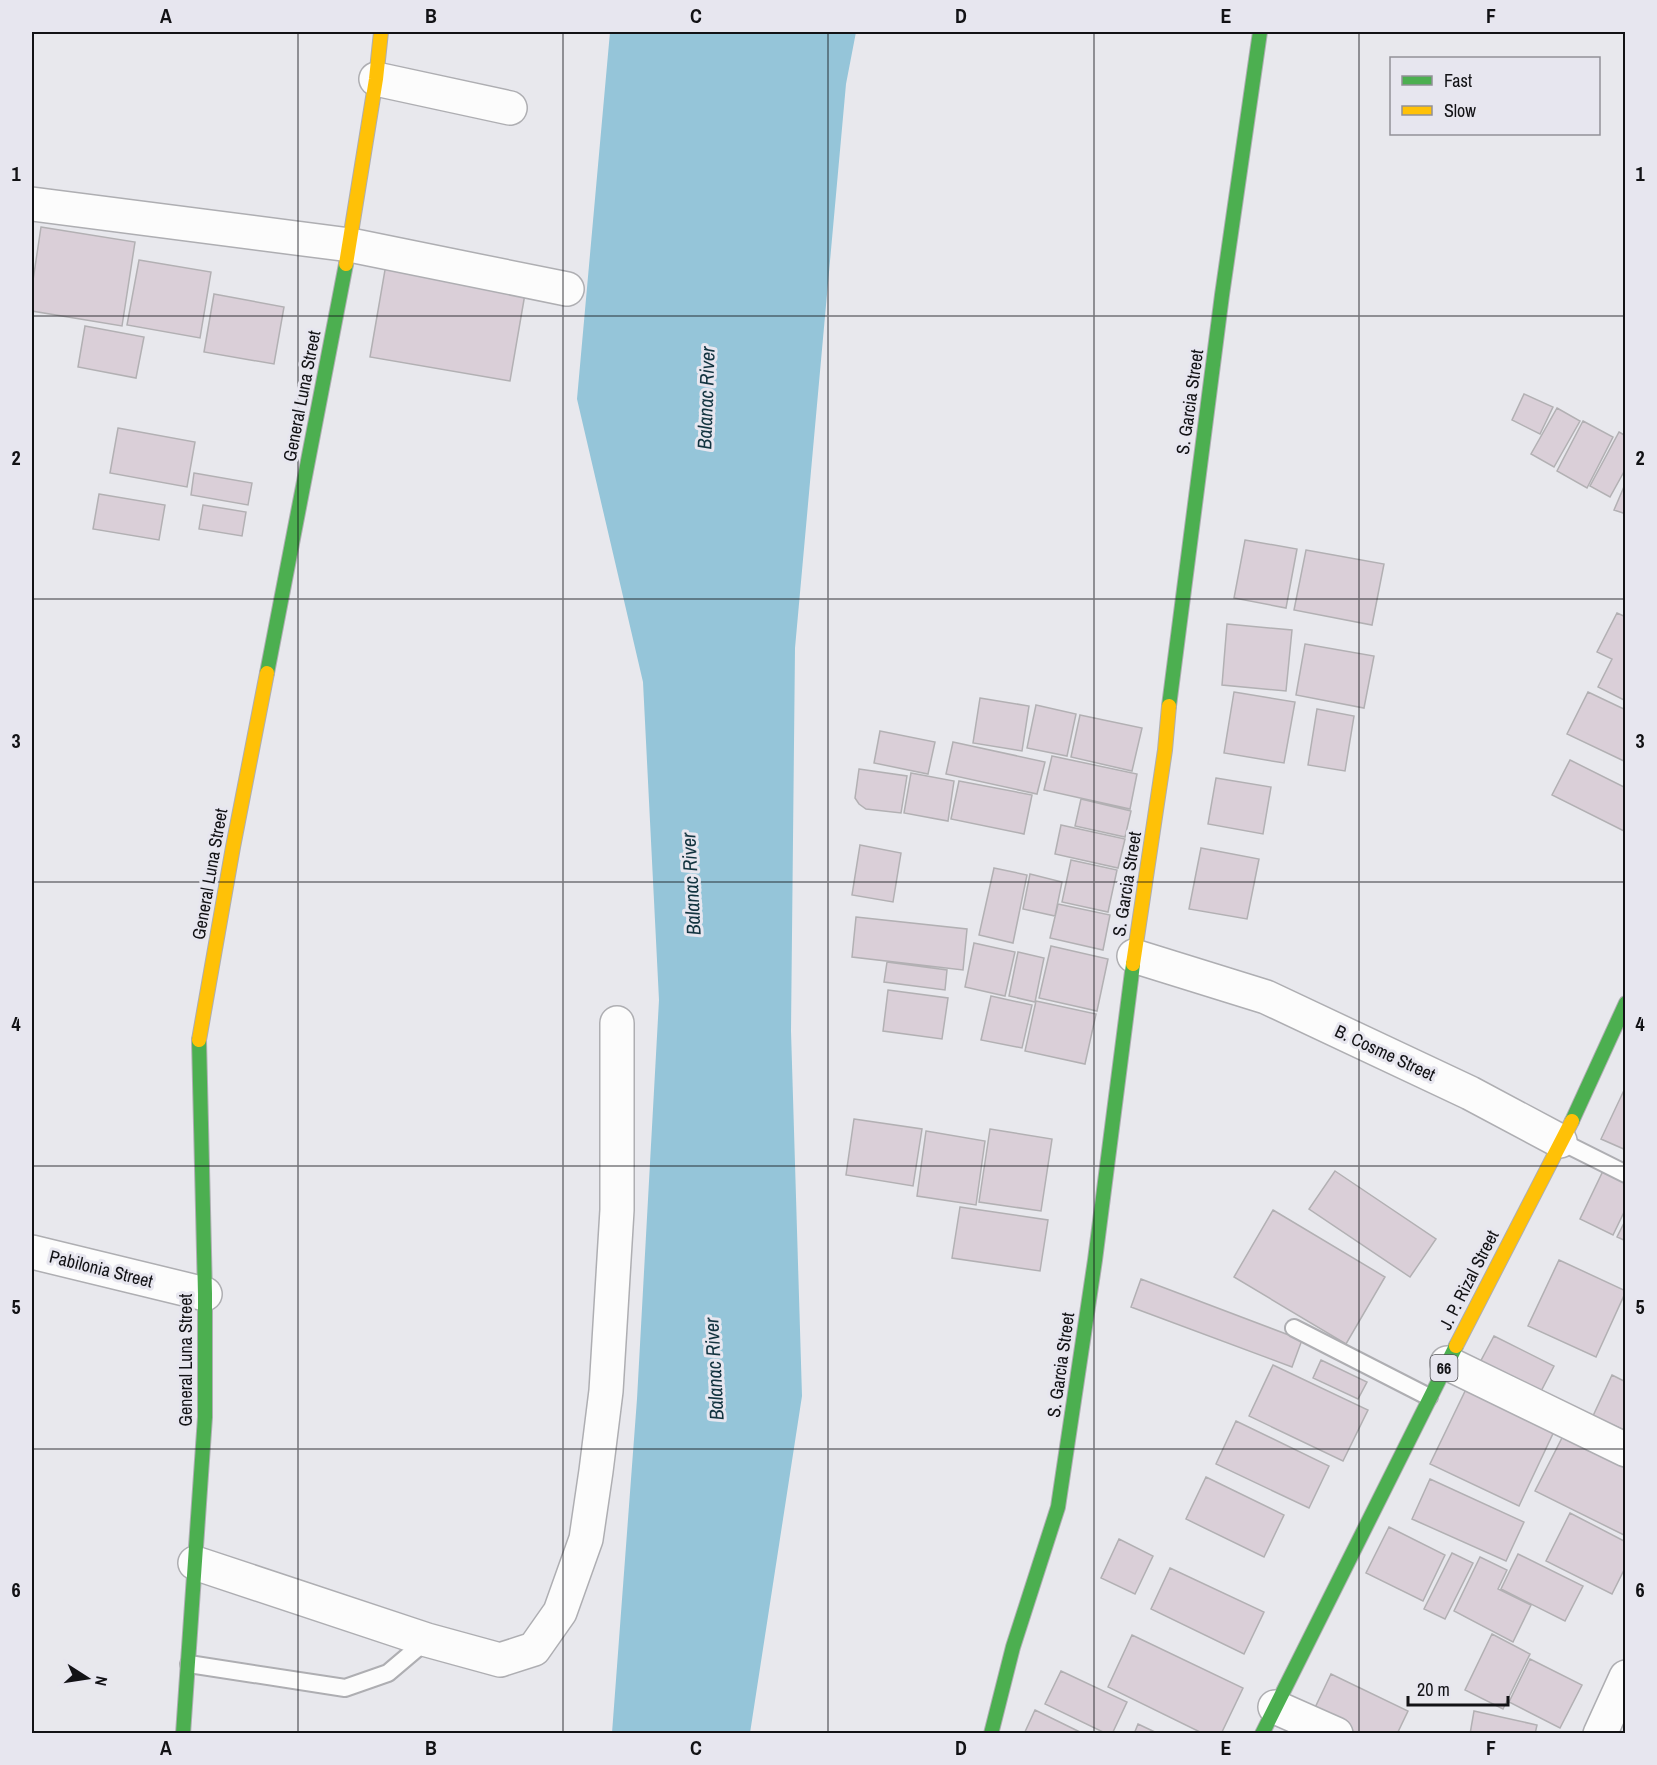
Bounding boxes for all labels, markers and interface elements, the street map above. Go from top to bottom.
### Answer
text: A [160,2,172,29]
text: B [425,2,437,29]
text: C [690,2,702,29]
text: D [955,2,967,29]
text: E [1221,2,1232,29]
text: F [1486,2,1496,29]
legend [1390,57,1600,135]
text: Fast [1444,68,1472,93]
text: Slow [1444,98,1476,123]
text: 1 [11,160,21,187]
text: 1 [1635,160,1645,187]
street label: General Luna Street [277,328,326,464]
water label: Balanac River [690,346,721,450]
street label: S. Garcia Street [1170,348,1209,456]
text: 2 [11,444,21,471]
text: 2 [1635,444,1645,471]
text: 3 [11,727,21,754]
text: 3 [1635,727,1645,754]
street label: General Luna Street [186,806,233,942]
street label: S. Garcia Street [1106,830,1147,938]
water label: Balanac River [674,831,707,936]
text: 4 [11,1010,21,1037]
text: 4 [1635,1010,1645,1037]
street label: B. Cosme Street [1331,1018,1440,1087]
street label: J. P. Rizal Street [1433,1226,1504,1334]
street label: Pabilonia Street [47,1244,156,1293]
text: 5 [11,1293,21,1320]
text: 5 [1635,1293,1645,1320]
street label: General Luna Street [173,1294,198,1426]
street label: S. Garcia Street [1041,1311,1080,1419]
water label: Balanac River [697,1316,730,1421]
road number: 66 [1430,1355,1458,1381]
text: 6 [11,1576,21,1603]
text: 6 [1635,1576,1645,1603]
north arrow [57,1648,117,1708]
scale bar [1408,1669,1508,1707]
text: N [90,1674,113,1688]
text: 20 m [1417,1677,1450,1702]
text: A [160,1734,172,1761]
text: B [425,1734,437,1761]
text: C [690,1734,702,1761]
text: D [955,1734,967,1761]
text: E [1221,1734,1232,1761]
text: F [1486,1734,1496,1761]

